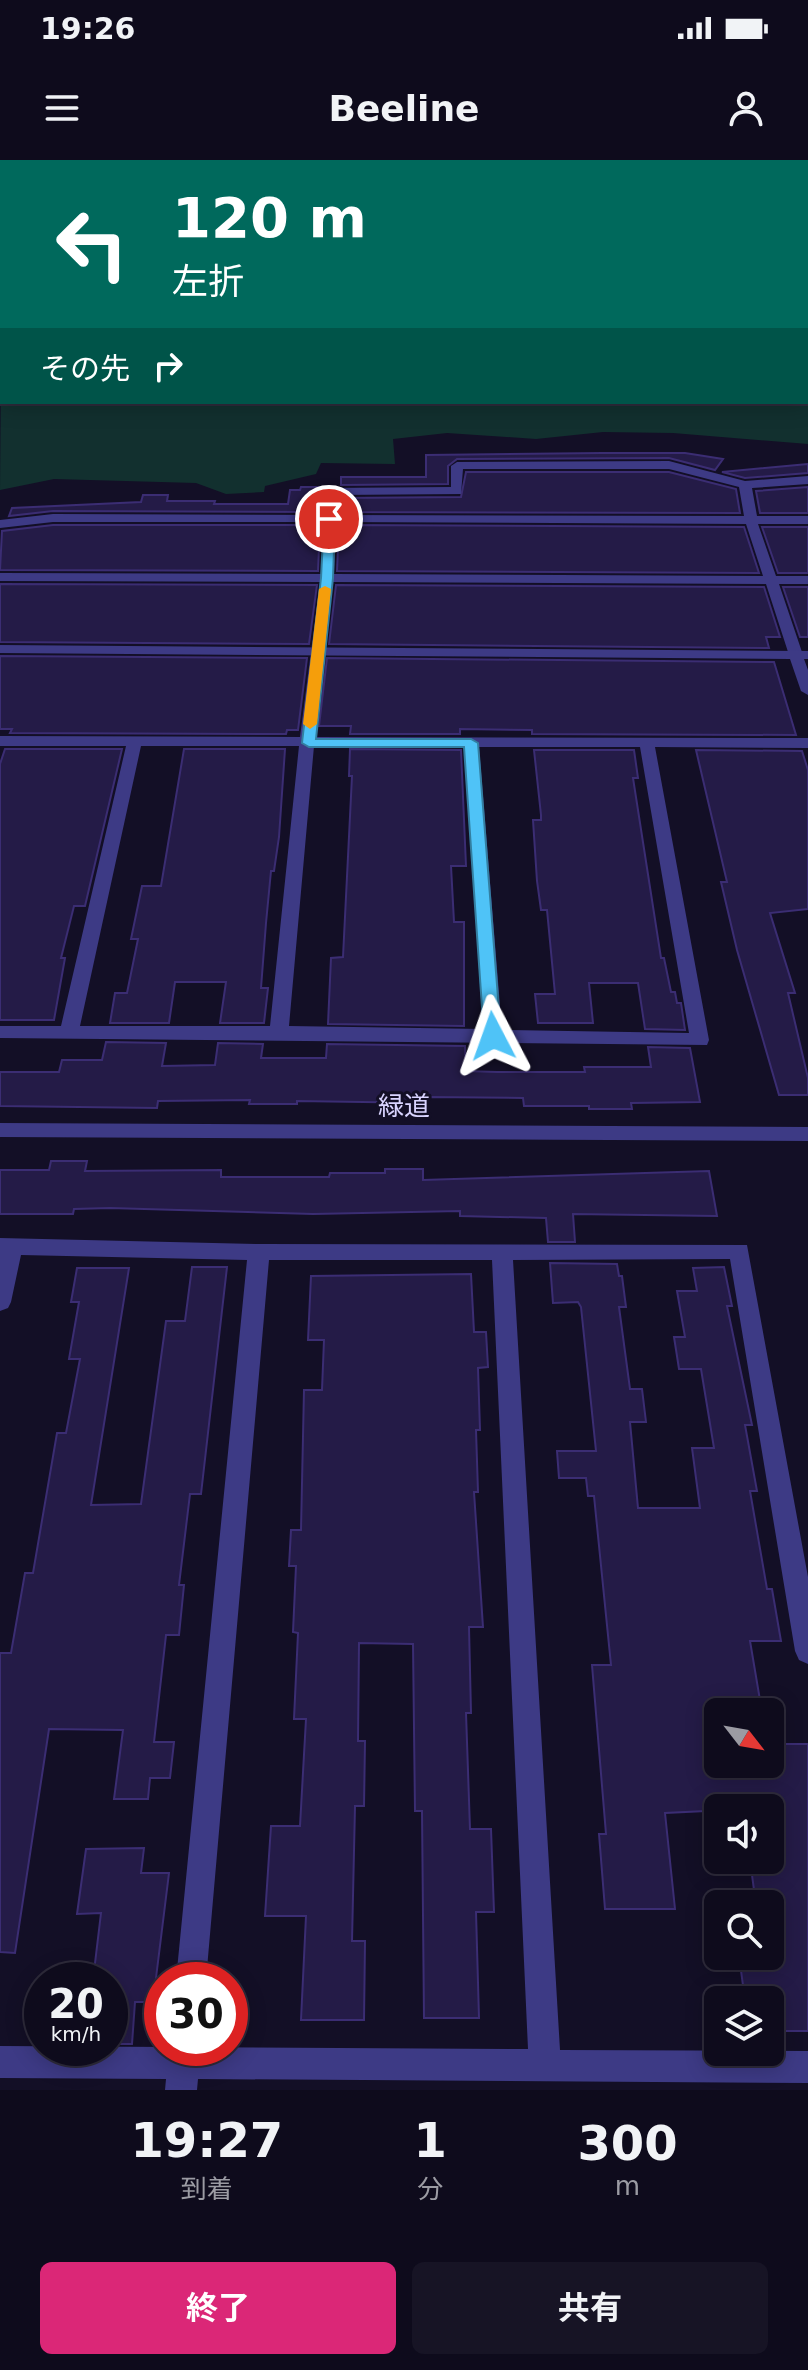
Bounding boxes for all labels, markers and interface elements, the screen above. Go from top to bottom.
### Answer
text: 19:26 [40,11,136,46]
icon: menu [40,86,84,130]
icon: person [724,86,768,130]
text: Beeline [329,88,480,129]
text: 120 m [172,185,367,250]
icon: left [40,192,144,296]
text: 左折 [172,261,244,302]
icon: right [146,344,190,388]
text: その先 [40,351,130,386]
pin [295,485,363,553]
icon: arrive [307,497,351,541]
position arrow [451,994,535,1078]
street label: 緑道 [378,1091,430,1121]
north arrow [704,1698,784,1778]
map controls [704,1698,784,2066]
button: sound [704,1794,784,1874]
button: search [704,1890,784,1970]
speed limit sign: 30 [144,1962,248,2066]
text: 20 [48,1981,104,2027]
button: layers [704,1986,784,2066]
text: km/h [51,2022,101,2046]
text: 19:27 [130,2112,283,2168]
text: 1 [414,2112,447,2168]
text: 300 [577,2115,678,2171]
text: m [615,2171,640,2201]
text: 到着 [181,2174,233,2204]
text: 分 [417,2174,443,2204]
button: 終了 [40,2262,396,2354]
button: 共有 [412,2262,768,2354]

